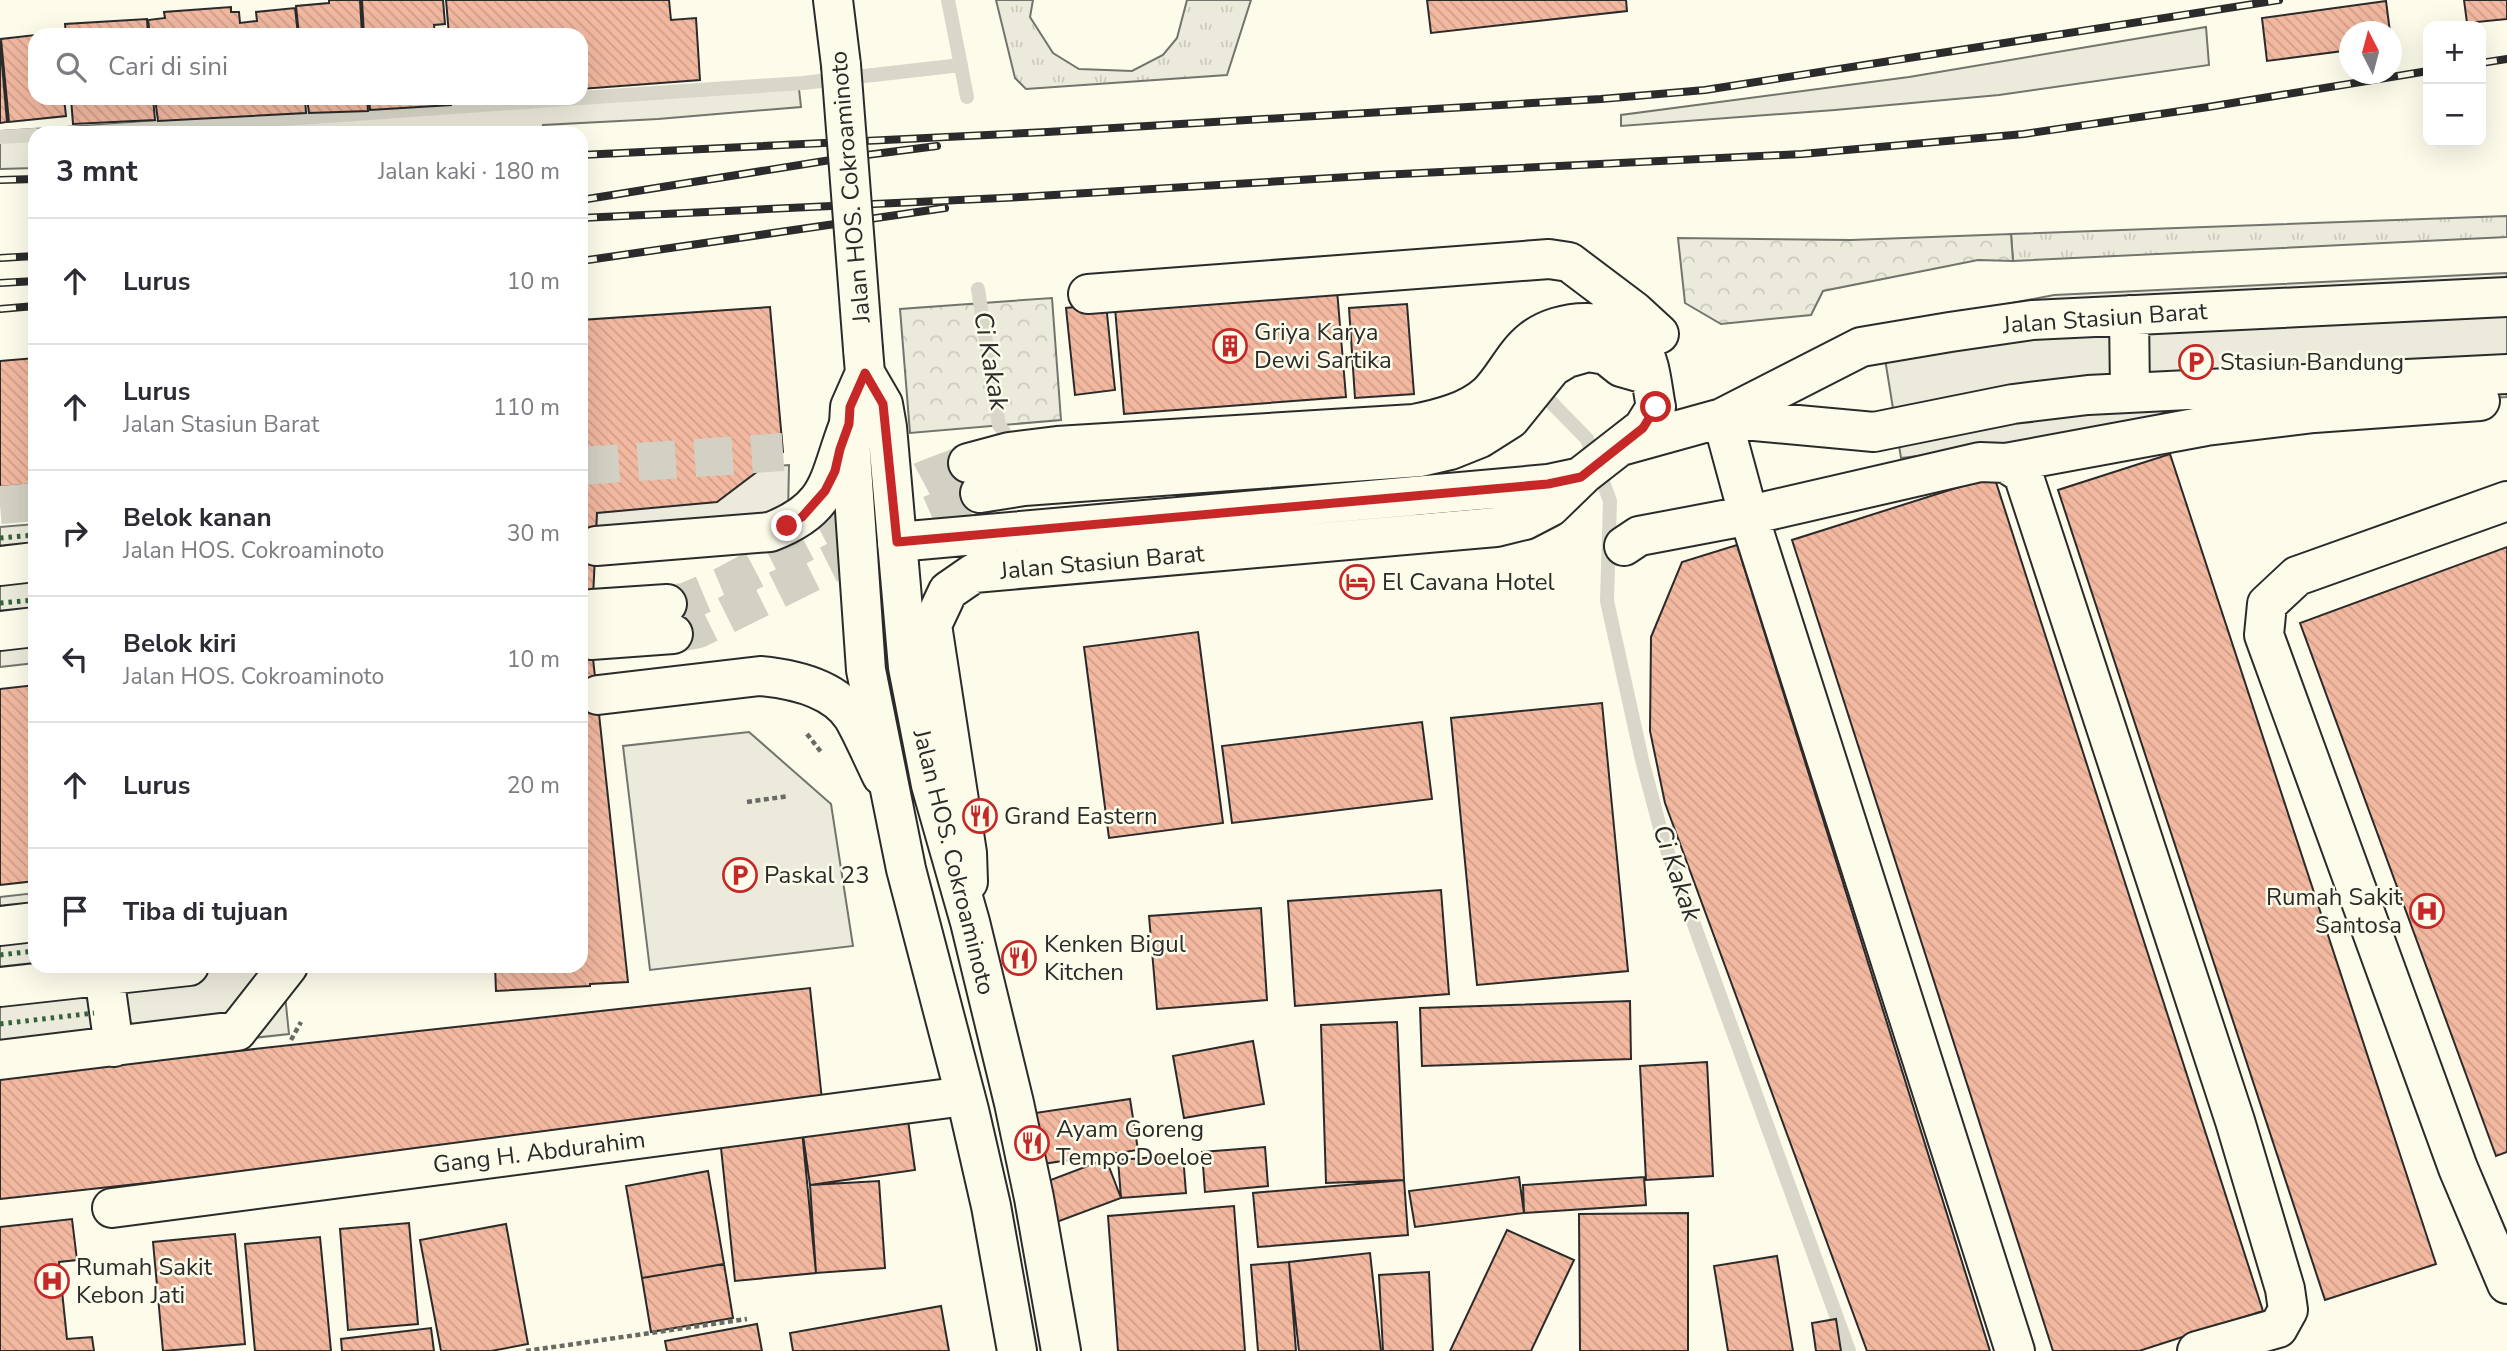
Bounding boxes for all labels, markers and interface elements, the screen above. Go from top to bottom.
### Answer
north arrow [2339,21,2402,84]
map controls [2423,21,2486,147]
button: + [2423,21,2486,84]
search box [28,28,588,105]
icon: search [52,48,90,86]
text: Cari di sini [108,49,228,84]
street label: Jalan HOS. Cokroaminoto [822,50,878,325]
button: − [2423,84,2486,147]
text: 3 mnt [56,151,137,192]
text: Jalan kaki · 180 m [378,156,560,187]
icon: ahead [56,262,94,300]
text: Lurus [123,264,190,299]
text: 10 m [507,266,560,297]
street label: Jalan Stasiun Barat [2001,295,2209,341]
water label: Ci Kakak [965,309,1017,414]
place label: Griya Karya Dewi Sartika [1254,316,1392,376]
building icon: Griya Karya Dewi Sartika [1211,327,1249,365]
parking icon: Stasiun Bandung [2177,343,2215,381]
place label: Stasiun Bandung [2220,346,2404,378]
text: Lurus [123,374,190,409]
icon: ahead [56,388,94,426]
route start [1640,391,1671,422]
text: 110 m [493,392,560,423]
text: Jalan Stasiun Barat [123,409,319,440]
text: Belok kanan [123,500,272,535]
route end [771,510,802,541]
icon: right [56,514,94,552]
text: 30 m [507,518,560,549]
text: Jalan HOS. Cokroaminoto [123,535,384,566]
street label: Jalan Stasiun Barat [998,537,1206,587]
hotel icon: El Cavana Hotel [1338,563,1376,601]
place label: El Cavana Hotel [1382,566,1555,598]
text: Belok kiri [123,626,236,661]
icon: left [56,640,94,678]
text: 10 m [507,644,560,675]
text: Jalan HOS. Cokroaminoto [123,661,384,692]
street label: Jalan HOS. Cokroaminoto [905,725,1003,998]
icon: ahead [56,766,94,804]
text: Lurus [123,768,190,803]
text: 20 m [507,770,560,801]
restaurant icon: Grand Eastern [961,797,999,835]
place label: Grand Eastern [1004,800,1158,832]
water label: Ci Kakak [1644,820,1710,927]
parking icon: Paskal 23 [721,856,759,894]
place label: Paskal 23 [764,859,870,891]
place label: Rumah Sakit Santosa [2266,881,2403,941]
icon: arrive [56,892,94,930]
hospital icon: Rumah Sakit Santosa [2408,892,2446,930]
text: Tiba di tujuan [123,894,288,929]
place label: Kenken Bigul Kitchen [1044,928,1186,988]
restaurant icon: Kenken Bigul Kitchen [1000,939,1038,977]
place label: Ayam Goreng Tempo Doeloe [1056,1113,1212,1173]
street label: Gang H. Abdurahim [431,1123,647,1181]
restaurant icon: Ayam Goreng Tempo Doeloe [1013,1124,1051,1162]
place label: Rumah Sakit Kebon Jati [76,1251,213,1311]
hospital icon: Rumah Sakit Kebon Jati [33,1262,71,1300]

